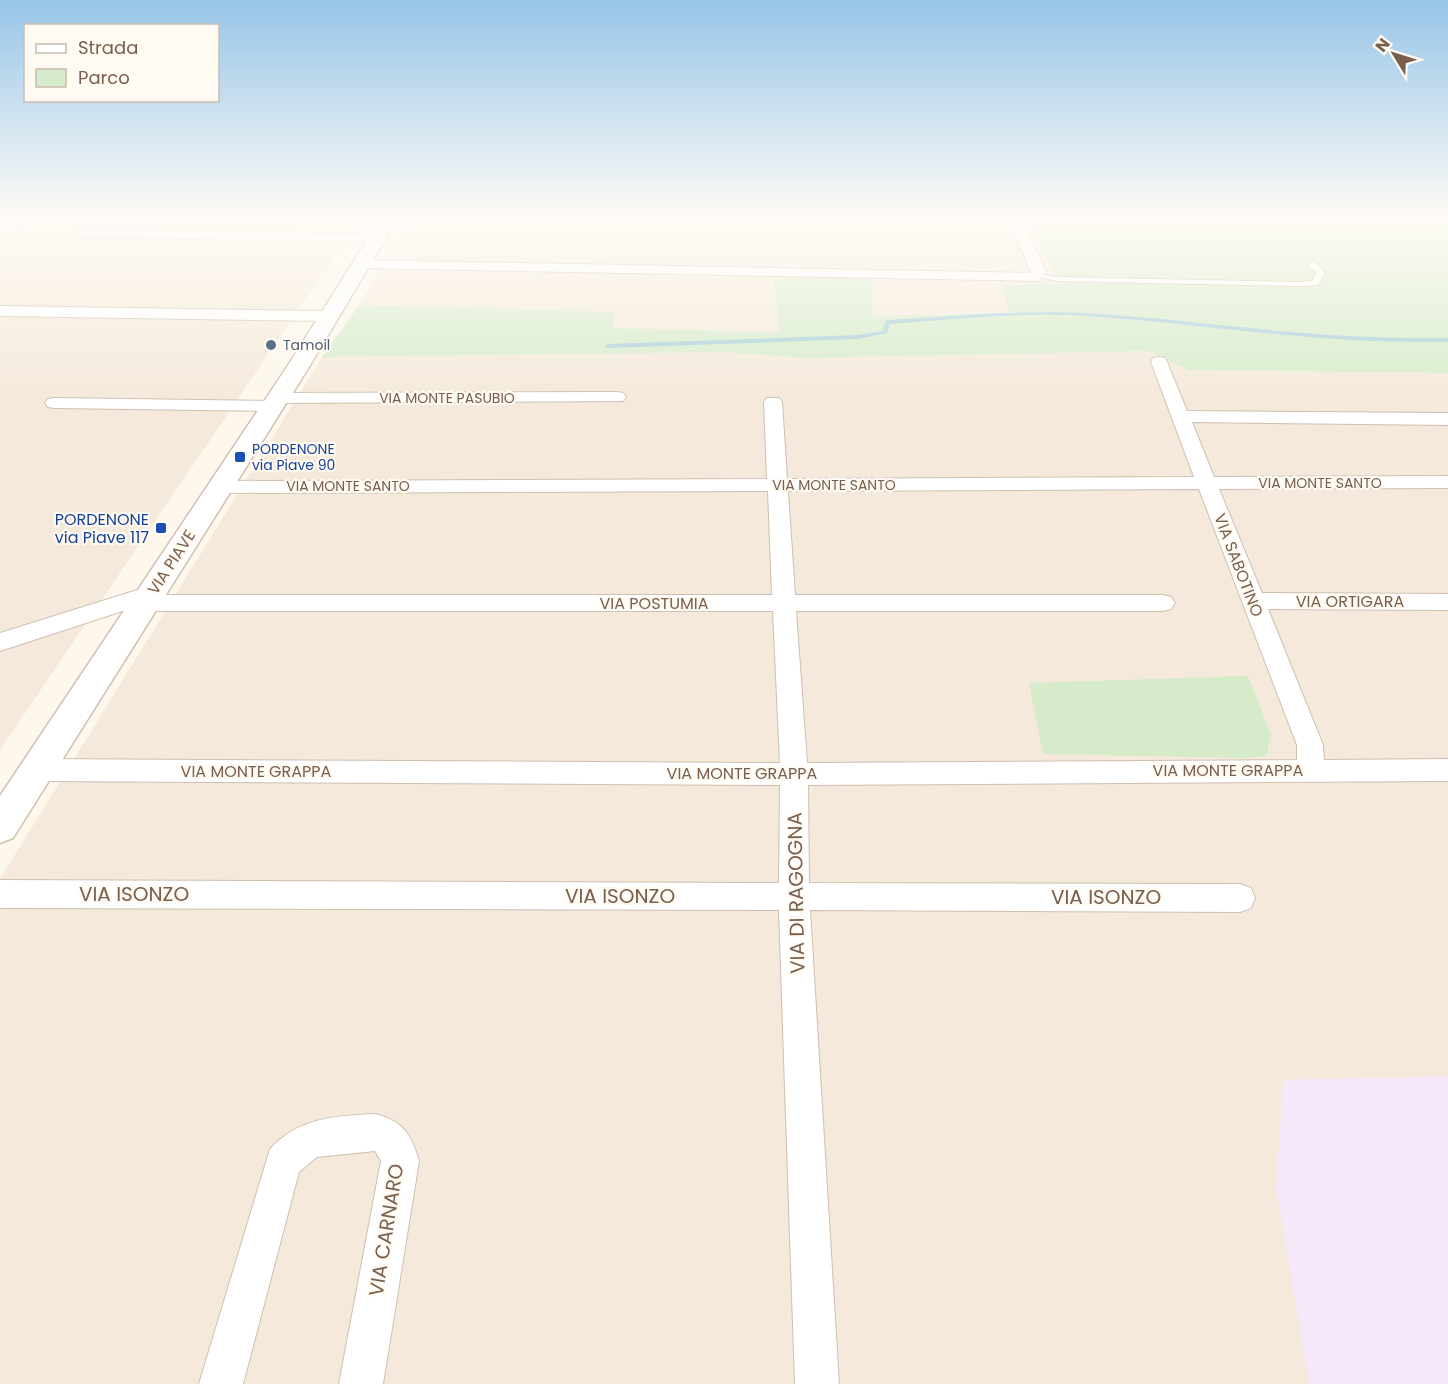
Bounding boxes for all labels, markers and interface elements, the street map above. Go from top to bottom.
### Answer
legend [24,24,219,102]
north arrow [1364,24,1424,84]
text: N [1370,33,1395,57]
text: Strada [78,35,138,60]
text: Parco [78,65,130,90]
place label: Tamoil [283,335,330,355]
marker: Tamoil [264,338,278,352]
street label: VIA MONTE PASUBIO [379,388,515,408]
place label: PORDENONE via Piave 90 [252,439,335,475]
marker: PORDENONE via Piave 90 [233,450,247,464]
street label: VIA MONTE SANTO [1258,473,1382,493]
street label: VIA MONTE SANTO [772,475,896,495]
street label: VIA MONTE SANTO [286,476,410,496]
place label: PORDENONE via Piave 117 [55,508,149,549]
street label: VIA SABOTINO [1208,510,1269,620]
marker: PORDENONE via Piave 117 [154,521,168,535]
street label: VIA PIAVE [142,525,201,599]
street label: VIA ORTIGARA [1296,590,1404,613]
street label: VIA POSTUMIA [600,592,709,615]
street label: VIA MONTE GRAPPA [1153,759,1304,782]
street label: VIA MONTE GRAPPA [181,760,332,783]
street label: VIA MONTE GRAPPA [667,762,818,785]
street label: VIA DI RAGOGNA [781,812,811,974]
street label: VIA ISONZO [79,880,189,908]
street label: VIA ISONZO [565,882,675,910]
street label: VIA ISONZO [1051,883,1161,911]
street label: VIA CARNARO [362,1162,410,1298]

